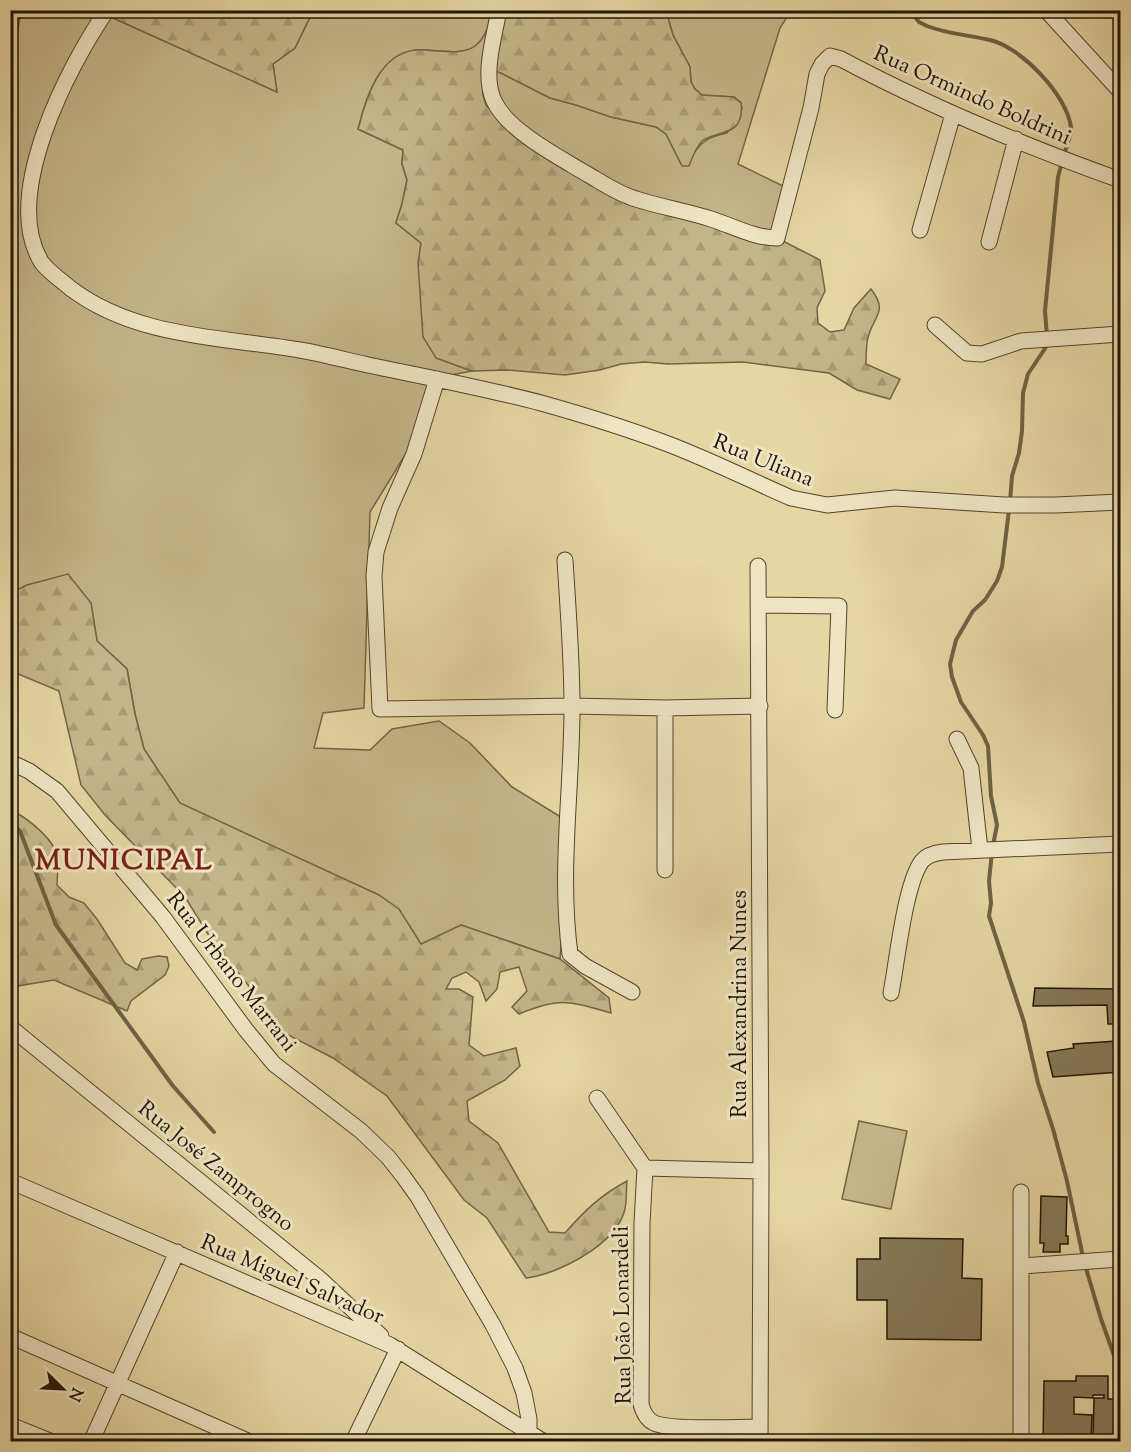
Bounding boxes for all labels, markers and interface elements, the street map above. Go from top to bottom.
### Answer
street label: Rua Ormindo Boldrini [868,39,1076,155]
street label: Rua Uliana [708,427,818,497]
district label: MUNICIPAL [35,842,213,882]
street label: Rua Urbano Marrani [158,886,304,1060]
street label: Rua Alexandrina Nunes [725,890,757,1118]
street label: Rua José Zamprogno [130,1094,300,1241]
street label: Rua João Lonardeli [606,1225,642,1405]
street label: Rua Miguel Salvador [195,1228,388,1334]
north arrow [33,1359,93,1419]
text: N [61,1384,88,1405]

